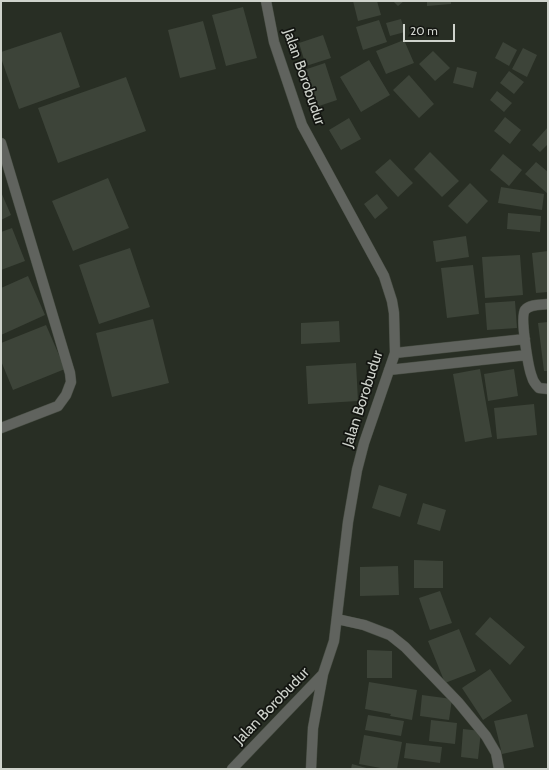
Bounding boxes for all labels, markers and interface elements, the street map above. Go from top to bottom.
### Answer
scale bar [405,16,457,42]
text: 20 m [410,23,438,38]
street label: Jalan Borobudur [279,27,329,127]
street label: Jalan Borobudur [339,348,387,450]
street label: Jalan Borobudur [231,664,313,748]

